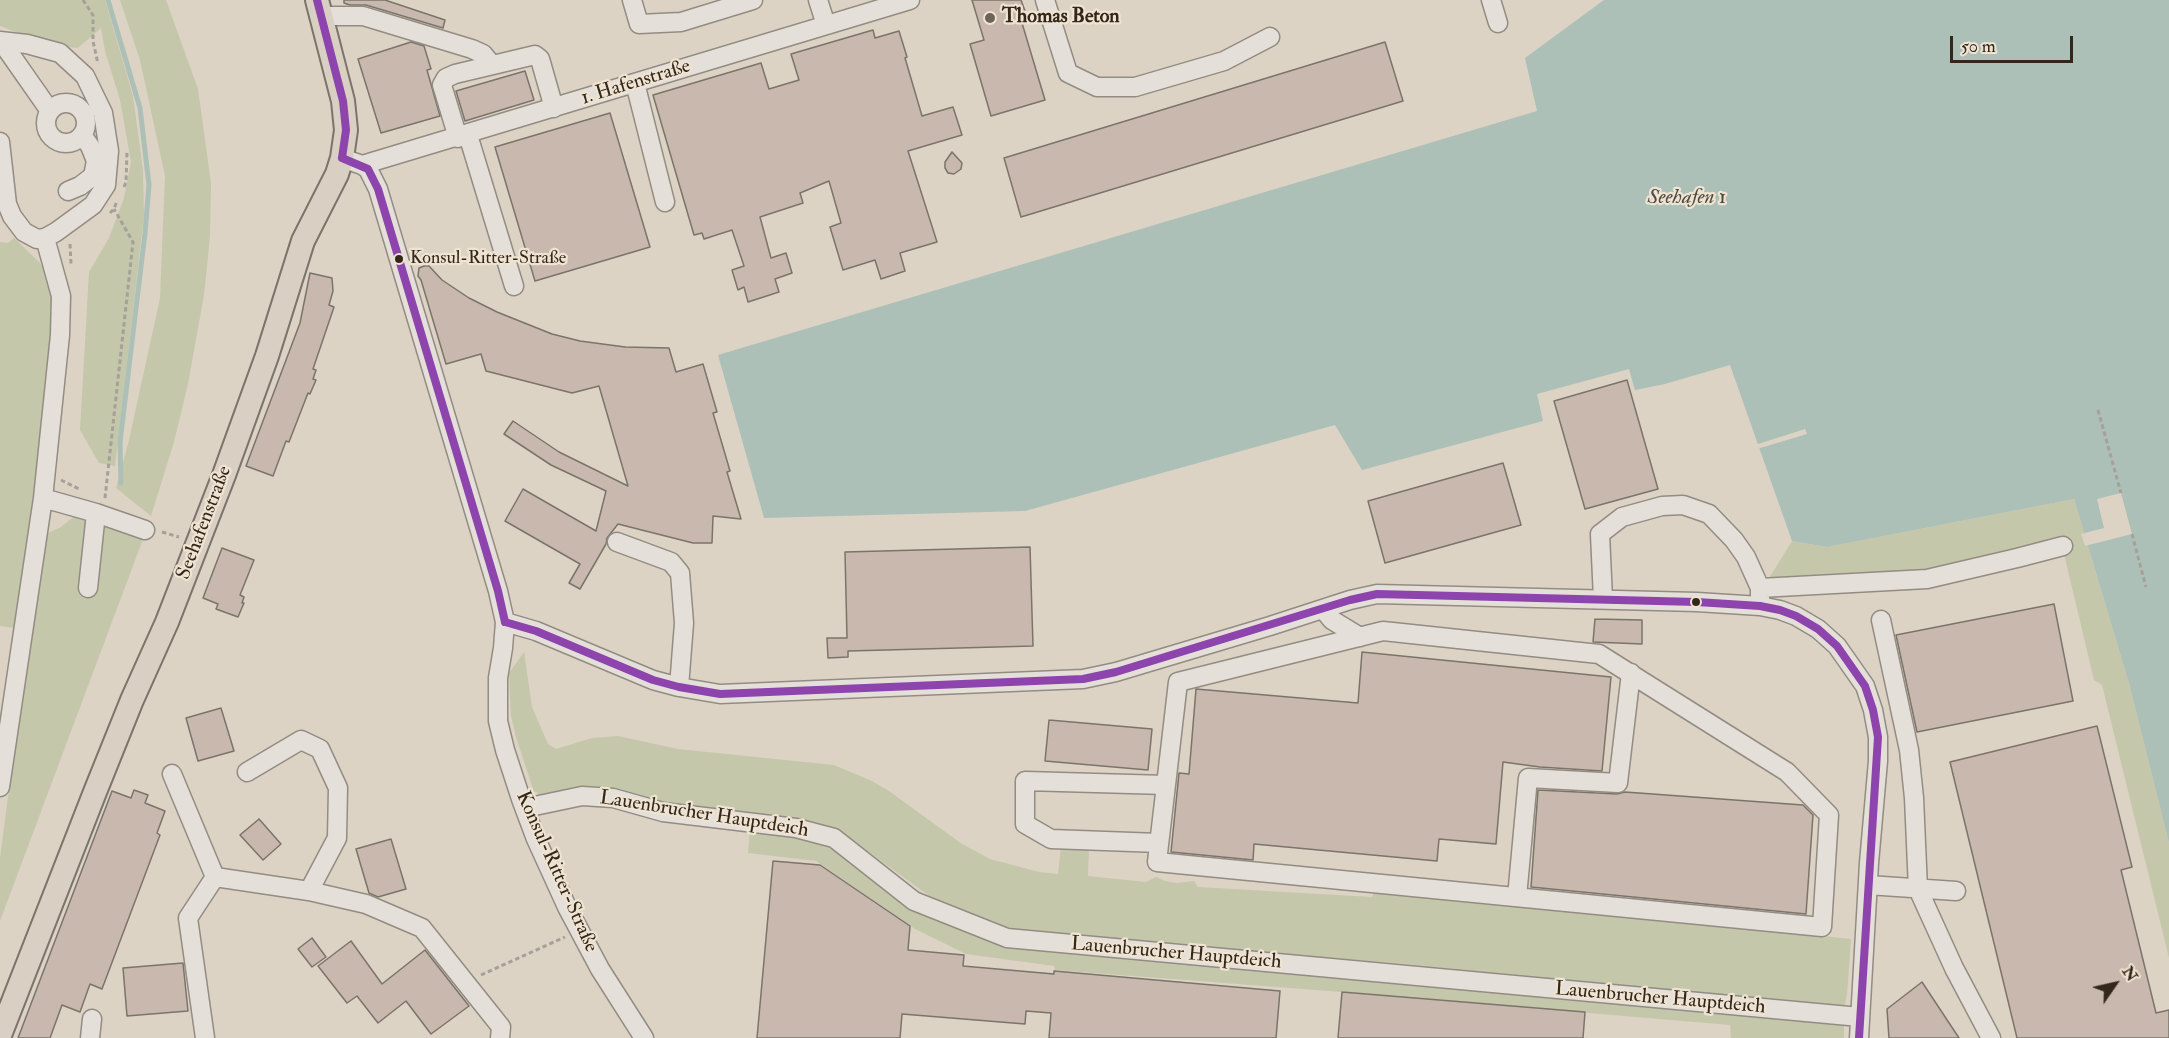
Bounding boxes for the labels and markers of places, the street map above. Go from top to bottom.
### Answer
place label: Thomas Beton [1002,6,1120,30]
marker: Thomas Beton [983,11,997,25]
place label: Konsul-Ritter-Straße [410,248,566,270]
marker: Konsul-Ritter-Straße [393,253,405,265]
unlabelled marker [1690,596,1702,608]

